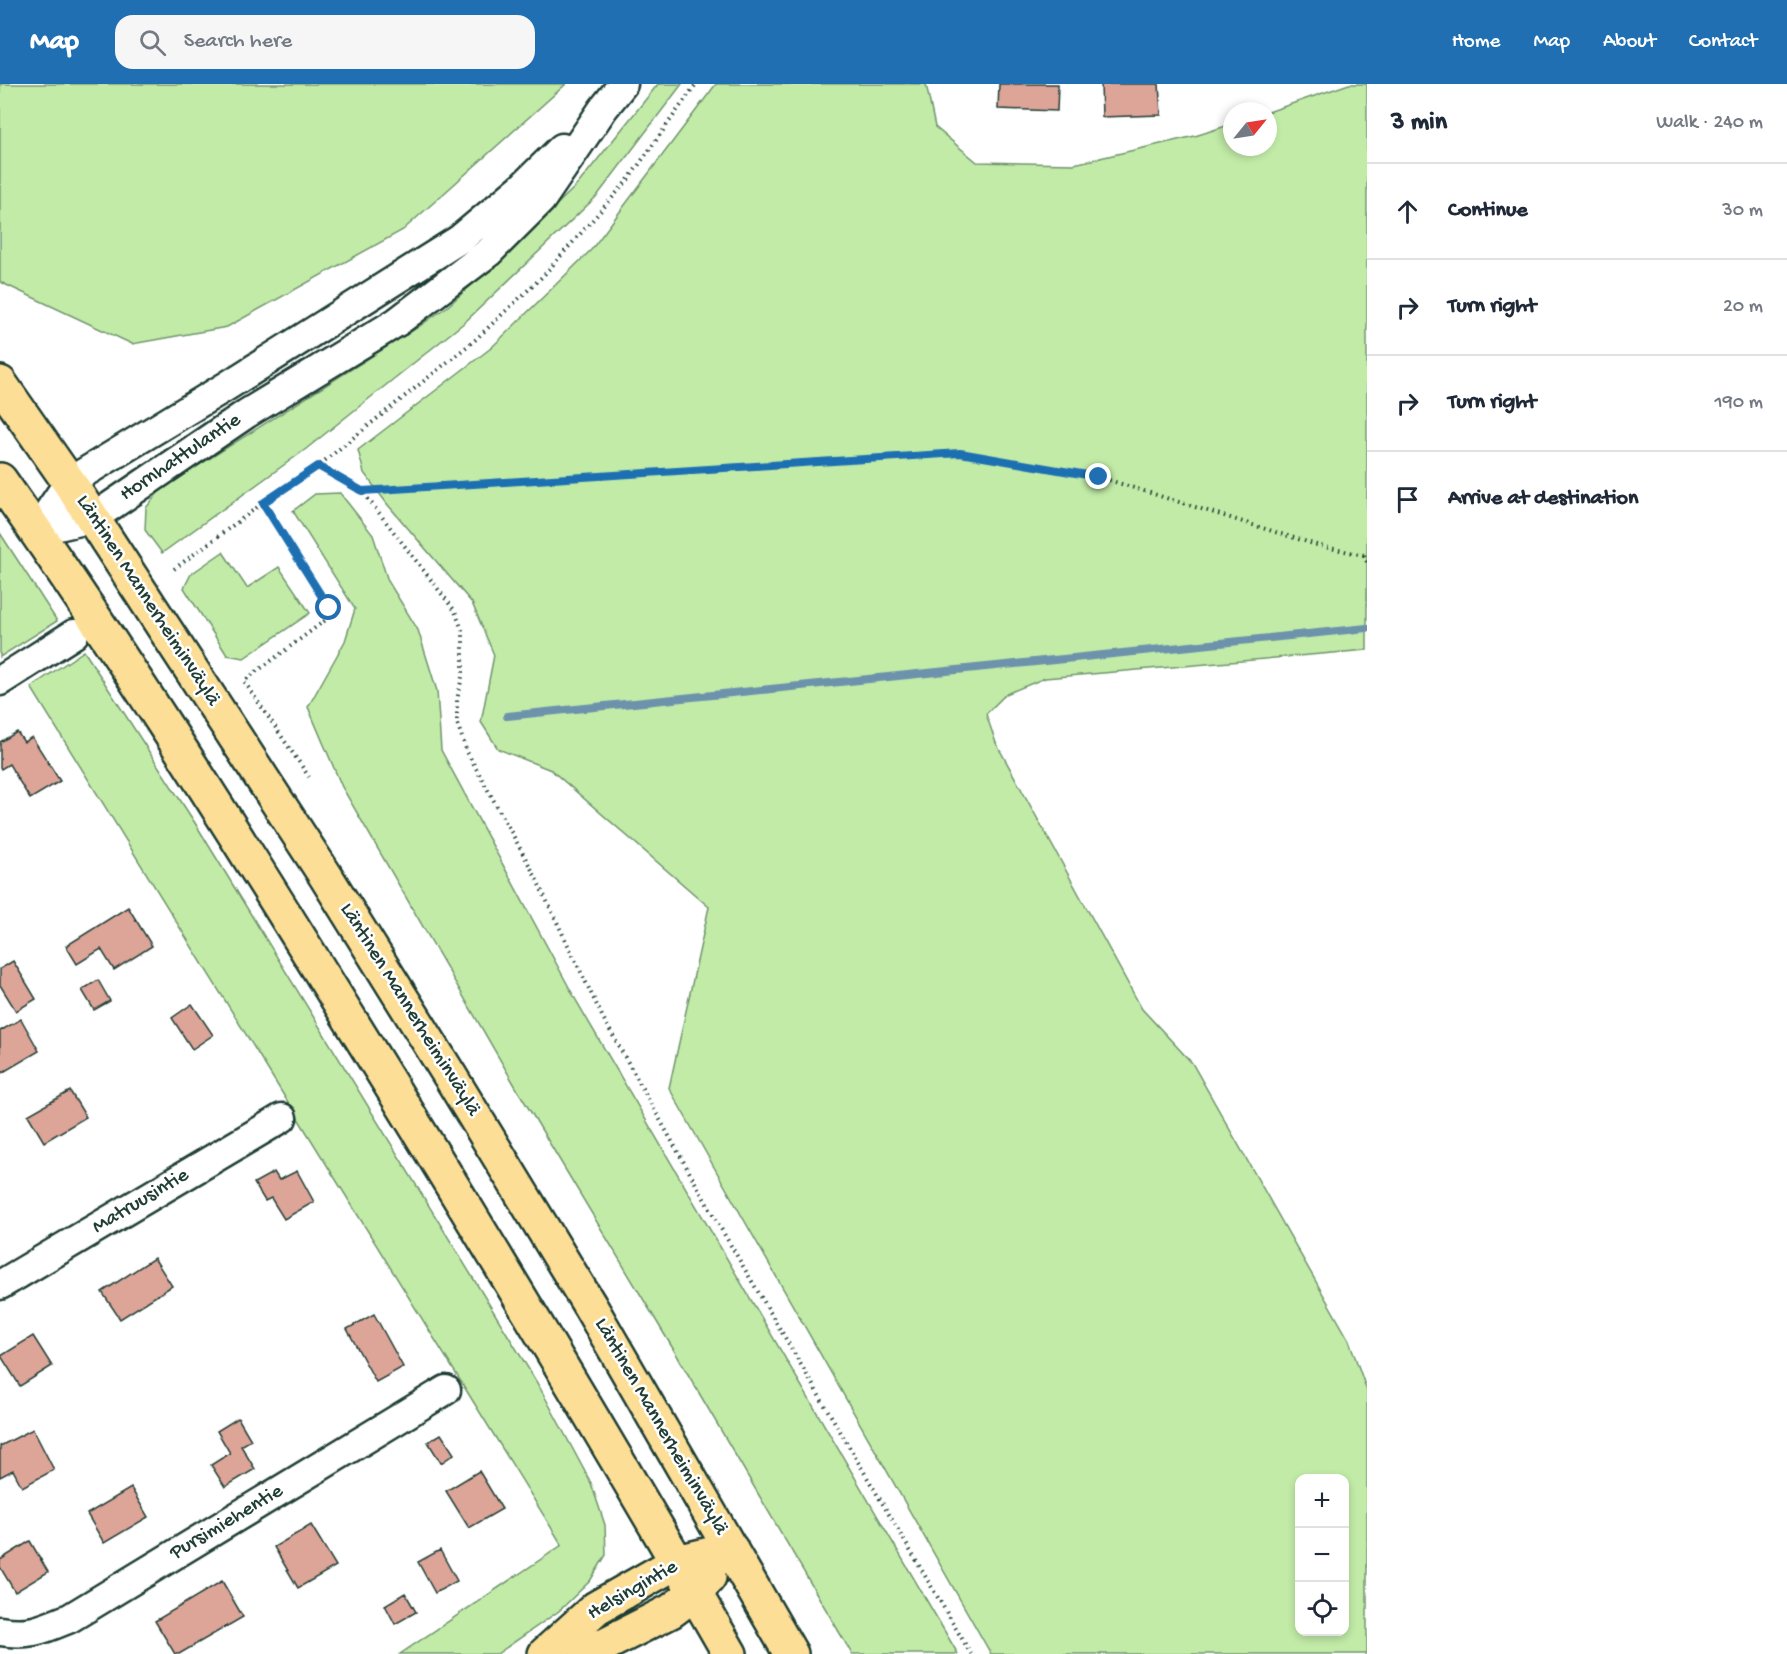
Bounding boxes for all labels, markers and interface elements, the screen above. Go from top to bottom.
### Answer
search box [115,15,535,69]
text: Map [30,26,79,59]
icon: search [136,26,169,59]
text: Search here [184,29,292,55]
text: Home [1452,30,1500,55]
text: Map [1533,30,1570,55]
text: About [1603,30,1656,55]
text: Contact [1689,30,1757,55]
north arrow [1223,102,1277,156]
text: 3 min [1391,108,1447,139]
text: Walk · 240 m [1656,112,1763,135]
icon: ahead [1391,195,1424,228]
text: Continue [1448,198,1528,224]
text: 30 m [1722,200,1763,223]
icon: right [1391,291,1424,324]
text: Turn right [1448,294,1536,320]
text: 20 m [1723,296,1763,319]
icon: right [1391,387,1424,420]
text: Turn right [1448,390,1536,416]
text: 190 m [1715,392,1763,415]
street label: Hornhattulantie [116,408,247,508]
route end [1085,463,1111,489]
icon: arrive [1391,483,1424,516]
text: Arrive at destination [1448,486,1638,512]
street label: Läntinen Mannerheiminväylä [69,491,225,712]
route start [315,594,341,620]
street label: Läntinen Mannerheiminväylä [333,899,486,1122]
street label: Matruusintie [88,1163,195,1241]
street label: Läntinen Mannerheiminväylä [588,1314,733,1541]
map controls [1295,1474,1349,1636]
button: + [1295,1474,1349,1528]
street label: Pursimiehentie [165,1479,289,1567]
button: − [1295,1528,1349,1582]
street label: Helsingintie [583,1555,684,1627]
button: locate [1295,1582,1349,1636]

